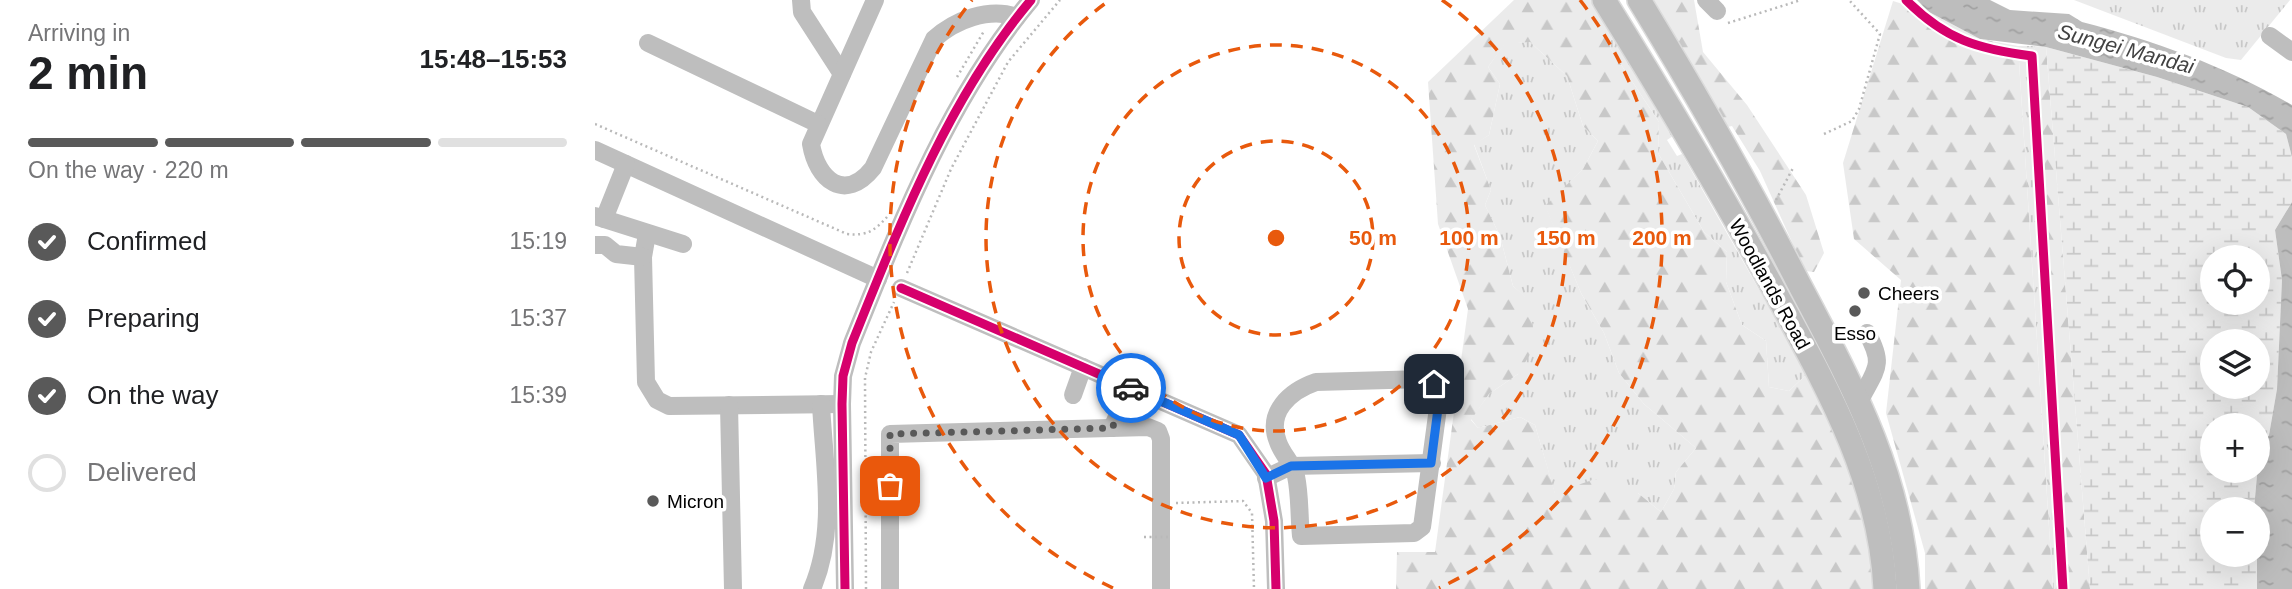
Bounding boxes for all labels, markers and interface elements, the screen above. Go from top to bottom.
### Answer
water label: Sungei Mandai [2055,19,2198,78]
text: Arriving in [28,20,130,46]
text: 15:48–15:53 [420,44,567,74]
text: 2 min [28,47,148,99]
text: On the way · 220 m [28,157,229,183]
street label: Woodlands Road [1725,216,1814,353]
icon: check [28,223,66,261]
text: Confirmed [87,226,207,256]
centre of rings [1264,226,1288,250]
text: 50 m [1349,226,1397,249]
text: 100 m [1439,226,1499,249]
text: 150 m [1536,226,1596,249]
text: 200 m [1632,226,1692,249]
text: 15:19 [509,228,567,254]
map controls [2200,245,2270,567]
button: locate [2200,245,2270,315]
place label: Cheers [1878,283,1939,304]
marker: Cheers [1856,285,1872,301]
icon: check [28,300,66,338]
text: Preparing [87,303,200,333]
marker: Esso [1847,303,1863,319]
text: 15:37 [509,305,567,331]
place label: Esso [1834,323,1876,344]
button: layers [2200,329,2270,399]
courier [1096,353,1166,423]
pin [1404,354,1464,414]
icon: home [1415,365,1453,403]
icon: car [1112,369,1150,407]
icon: check [28,377,66,415]
text: On the way [87,380,219,410]
text: 15:39 [509,382,567,408]
button: + [2200,413,2270,483]
pin [860,456,920,516]
text: Delivered [87,457,197,487]
icon: bag [871,467,909,505]
place label: Micron [667,491,724,512]
marker: Micron [645,493,661,509]
button: − [2200,497,2270,567]

